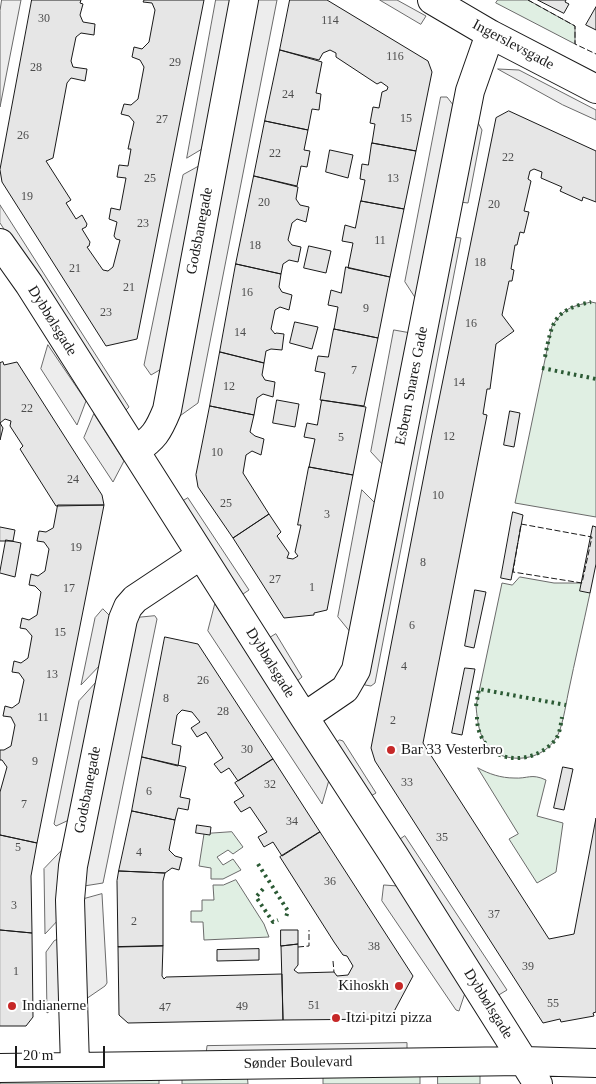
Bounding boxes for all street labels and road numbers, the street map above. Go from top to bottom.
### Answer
street label: Ingerslevsgade [469,16,557,74]
street label: Godsbanegade [183,186,217,276]
street label: Dybbølsgade [23,283,81,359]
street label: Esbern Snares Gade [392,325,432,447]
street label: Dybbølsgade [241,625,299,701]
street label: Godsbanegade [71,745,105,835]
street label: Dybbølsgade [459,966,517,1042]
street label: Sønder Boulevard [243,1053,353,1073]

